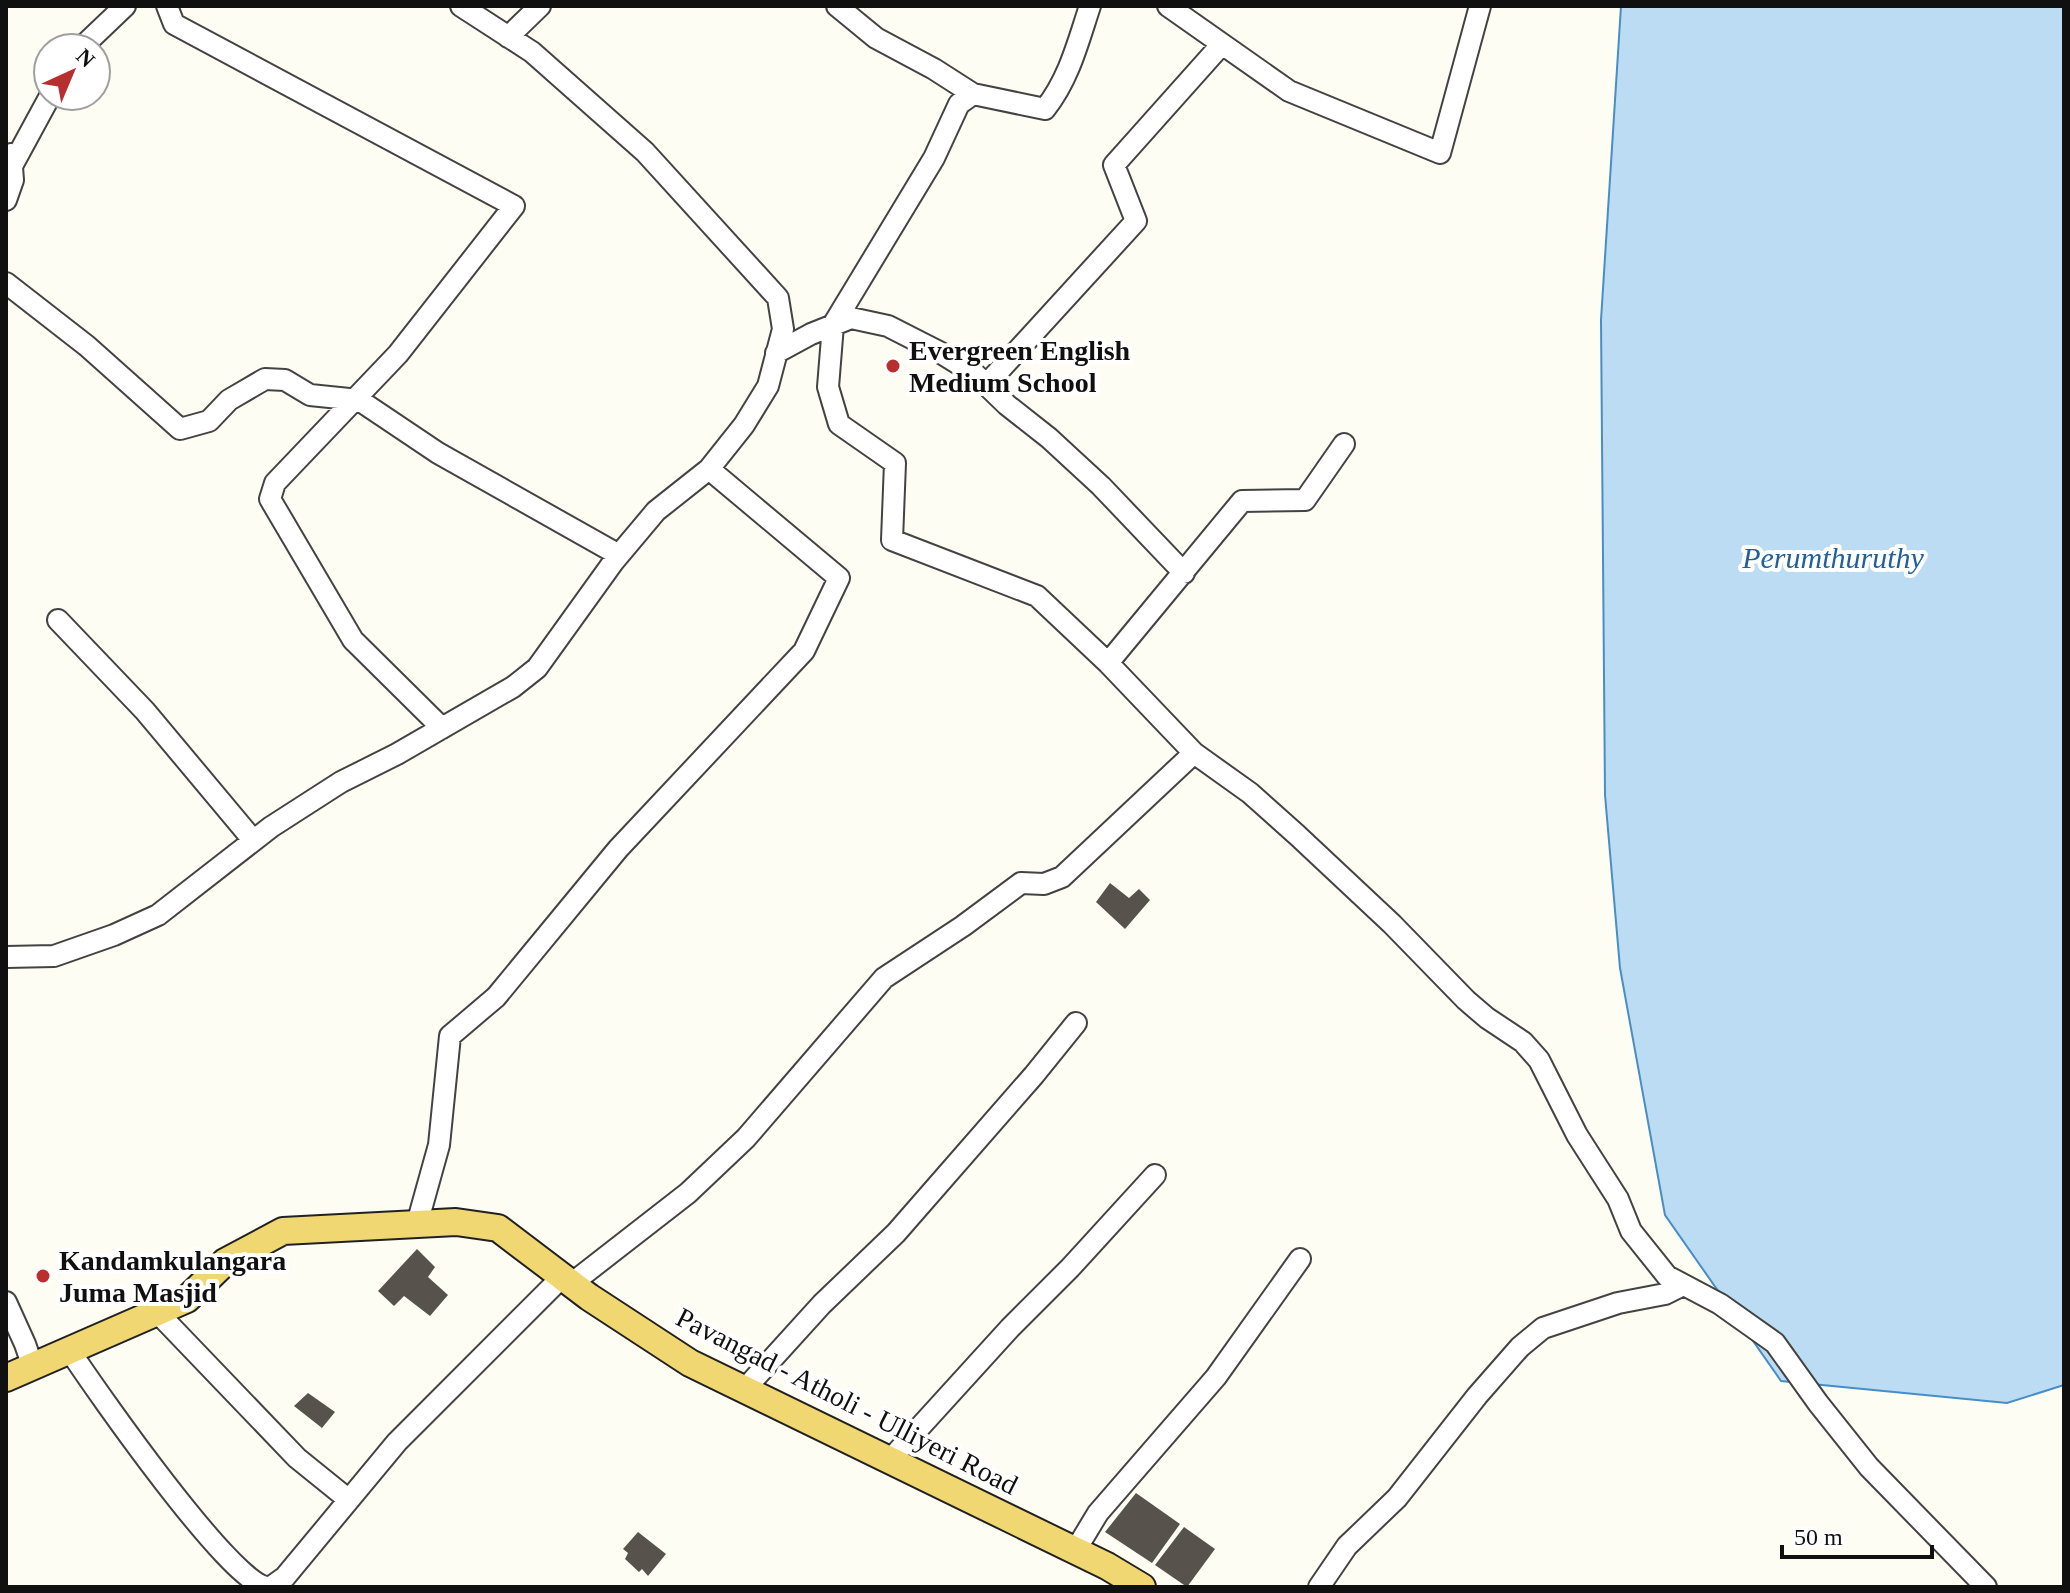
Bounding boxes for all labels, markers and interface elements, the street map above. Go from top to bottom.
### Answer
north arrow [32,32,112,112]
text: N [71,43,100,73]
place label: Evergreen English Medium School [909,335,1131,398]
marker: Evergreen English Medium School [884,357,902,375]
water label: Perumthuruthy [1741,541,1925,574]
place label: Kandamkulangara Juma Masjid [59,1245,286,1308]
marker: Kandamkulangara Juma Masjid [34,1267,52,1285]
street label: Pavangad - Atholi - Ulliyeri Road [671,1301,1023,1501]
scale bar [1782,1509,1932,1559]
text: 50 m [1794,1524,1843,1550]

